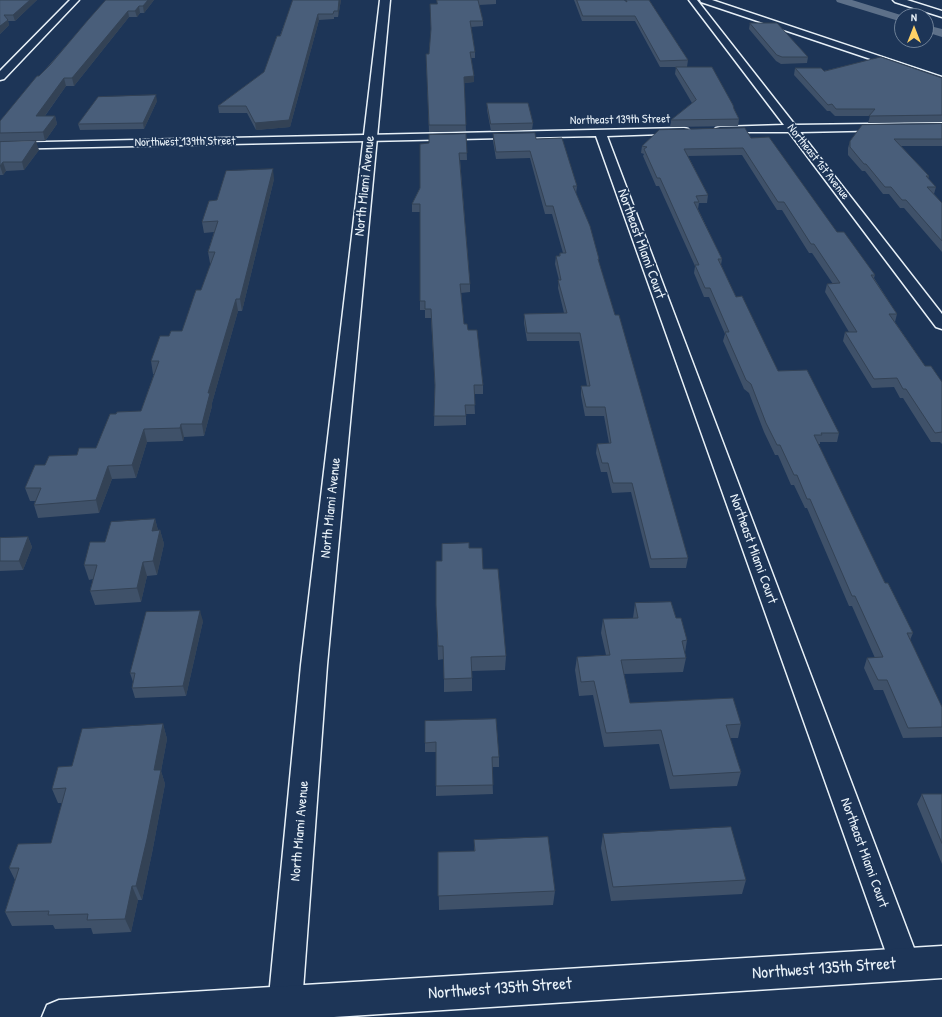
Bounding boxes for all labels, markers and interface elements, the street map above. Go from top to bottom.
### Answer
north arrow [894,8,934,48]
text: N [911,10,917,24]
street label: Northeast 139th Street [570,112,670,128]
street label: Northeast 1st Avenue [784,121,852,203]
street label: Northwest 139th Street [134,134,236,150]
street label: North Miami Avenue [351,135,379,237]
street label: Northeast Miami Court [613,187,669,301]
street label: North Miami Avenue [317,457,345,559]
street label: Northeast Miami Court [725,492,781,606]
street label: North Miami Avenue [287,780,313,882]
street label: Northeast Miami Court [836,796,892,910]
street label: Northwest 135th Street [752,954,896,984]
street label: Northwest 135th Street [428,974,572,1004]

